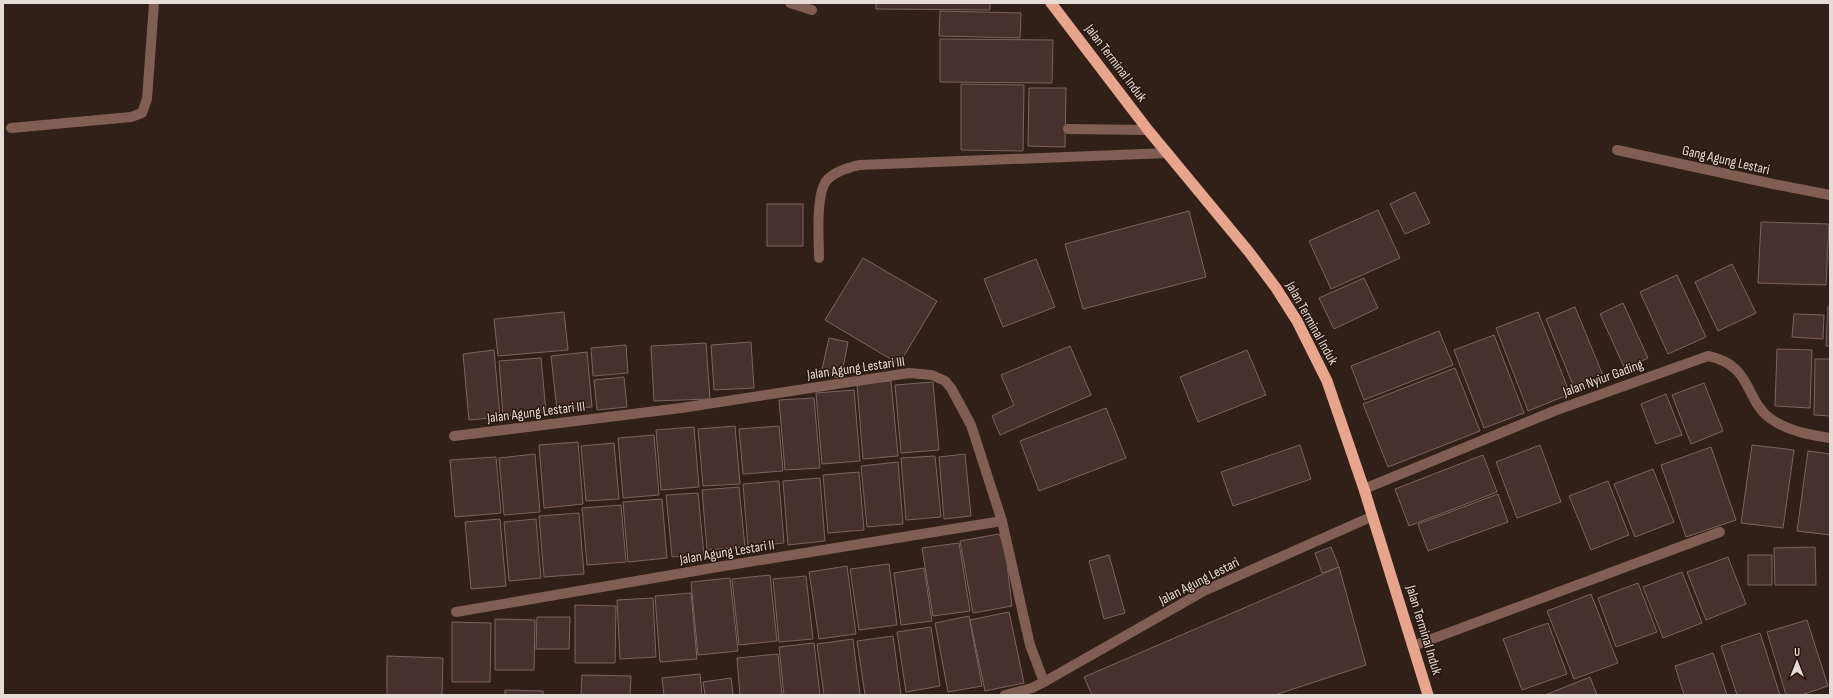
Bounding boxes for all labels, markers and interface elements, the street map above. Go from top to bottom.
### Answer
street label: Jalan Terminal Induk [1081,20,1151,106]
street label: Gang Agung Lestari [1681,142,1771,178]
street label: Jalan Terminal Induk [1282,278,1342,368]
street label: Jalan Agung Lestari III [805,353,906,383]
street label: Jalan Nyiur Gading [1560,355,1646,401]
street label: Jalan Agung Lestari III [485,398,586,427]
street label: Jalan Agung Lestari II [677,536,776,568]
street label: Jalan Agung Lestari [1155,553,1242,609]
street label: Jalan Terminal Induk [1402,582,1446,677]
north arrow [1777,642,1817,682]
text: U [1794,646,1800,659]

